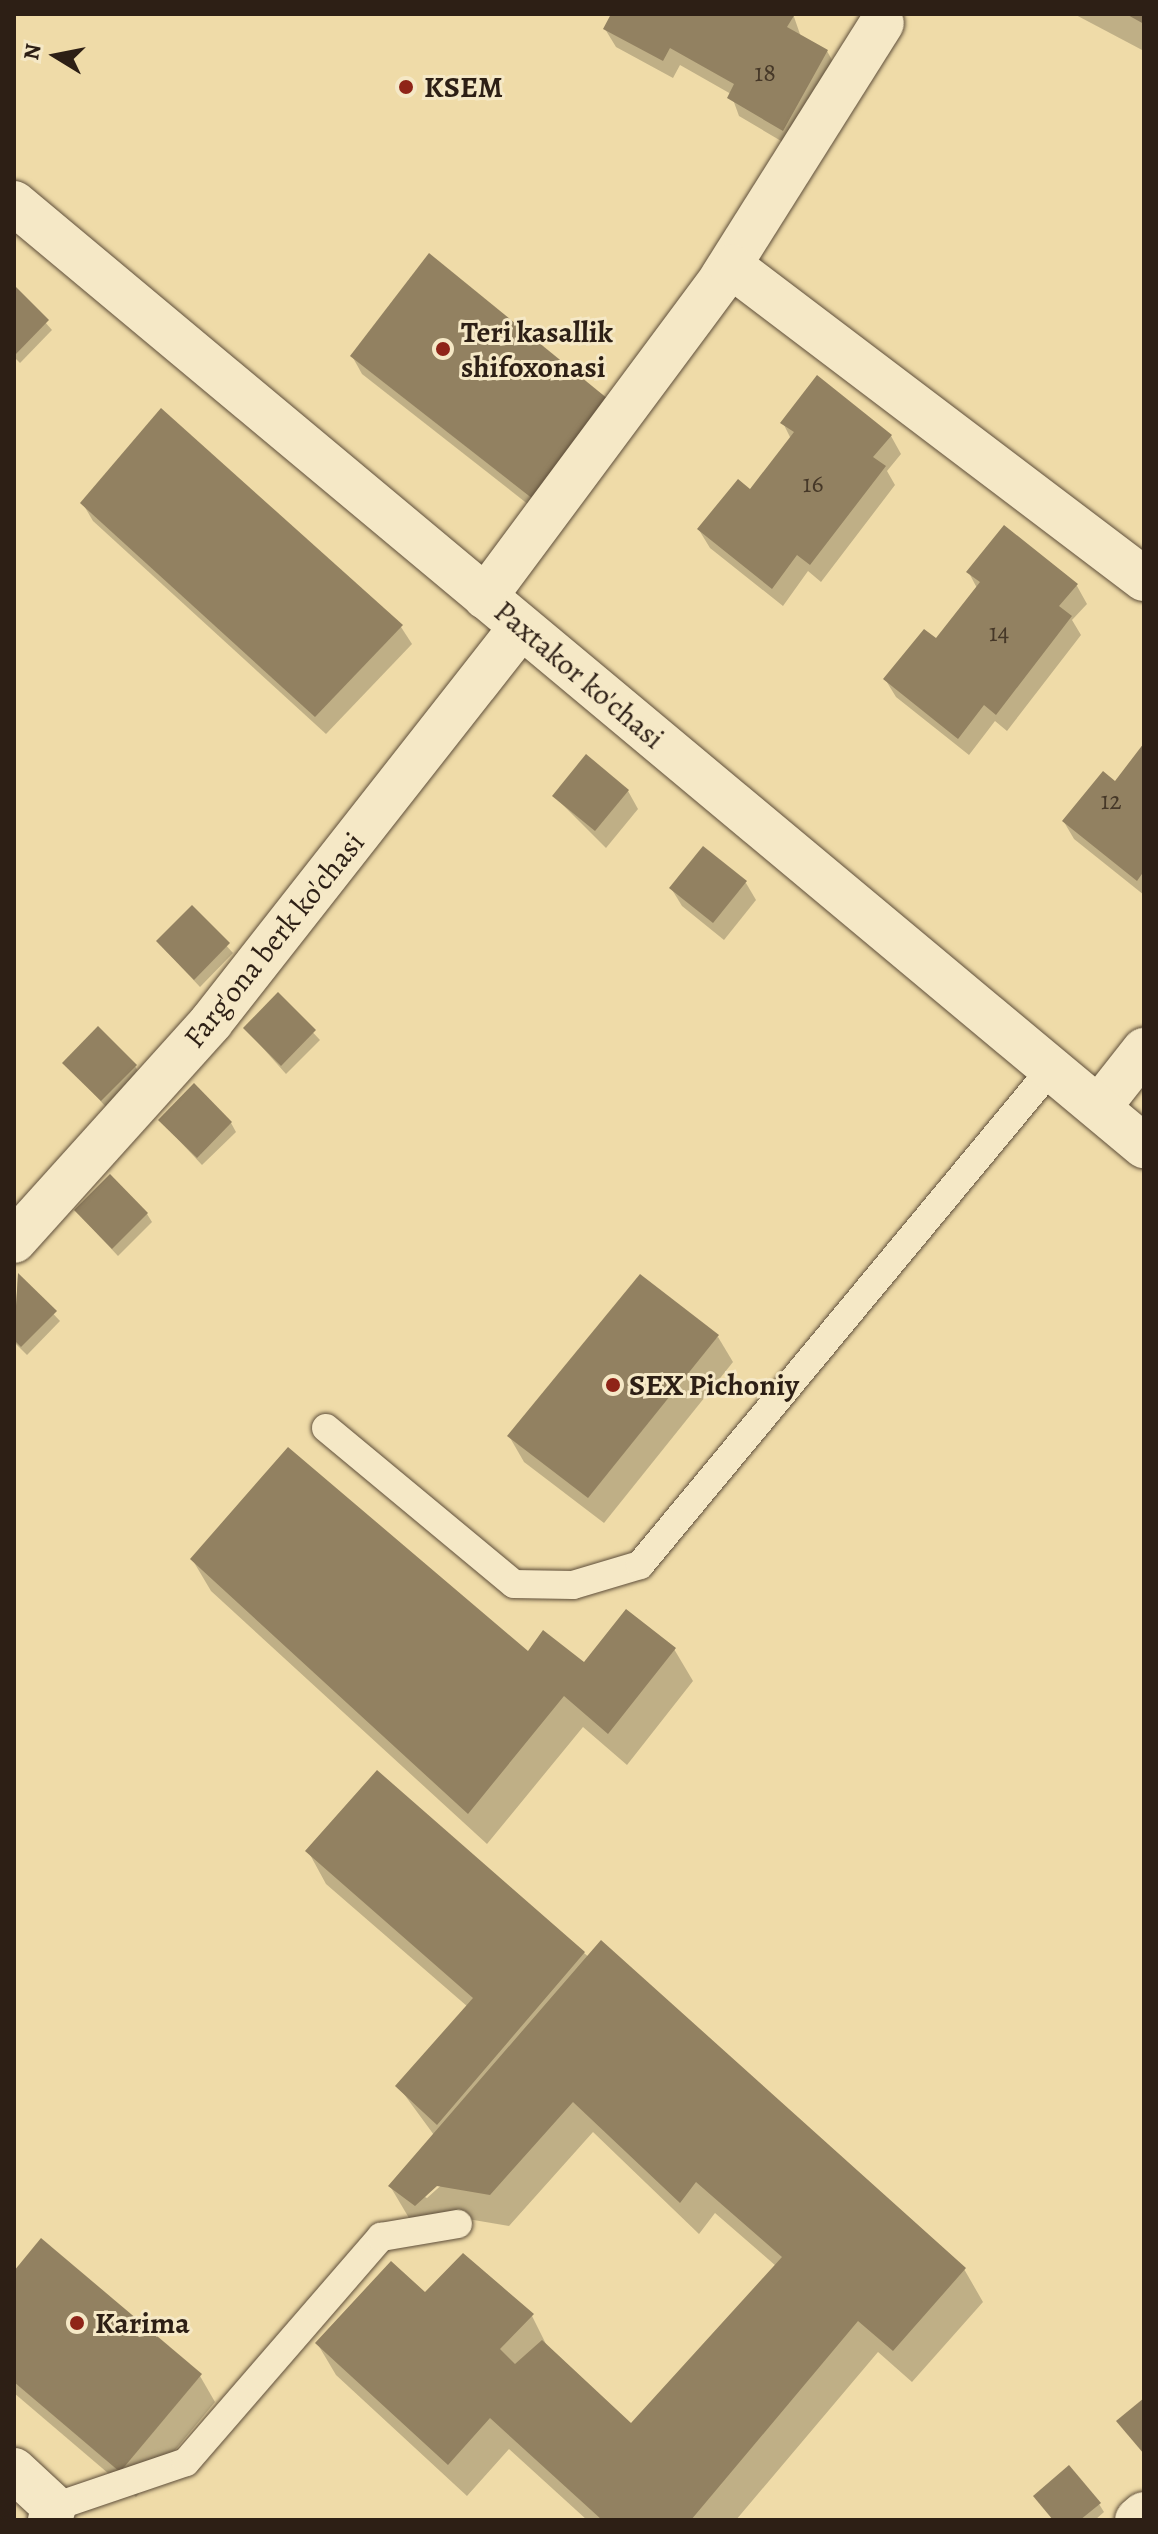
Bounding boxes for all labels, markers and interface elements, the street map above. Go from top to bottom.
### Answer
north arrow [16,16,96,96]
text: N [16,41,49,62]
house number: 18 [754,57,776,89]
place label: KSEM [424,69,503,105]
marker: KSEM [395,76,417,98]
place label: Teri kasallik shifoxonasi [461,314,613,384]
marker: Teri kasallik shifoxonasi [432,338,454,360]
house number: 16 [803,468,823,500]
street label: Paxtakor ko'chasi [487,593,671,757]
house number: 14 [989,617,1009,649]
house number: 12 [1100,785,1122,817]
street label: Farg'ona berk ko'chasi [176,825,372,1055]
place label: SEX Pichoniy [629,1367,799,1403]
marker: SEX Pichoniy [604,1376,622,1394]
place label: Karima [95,2305,190,2341]
marker: Karima [66,2312,88,2334]

